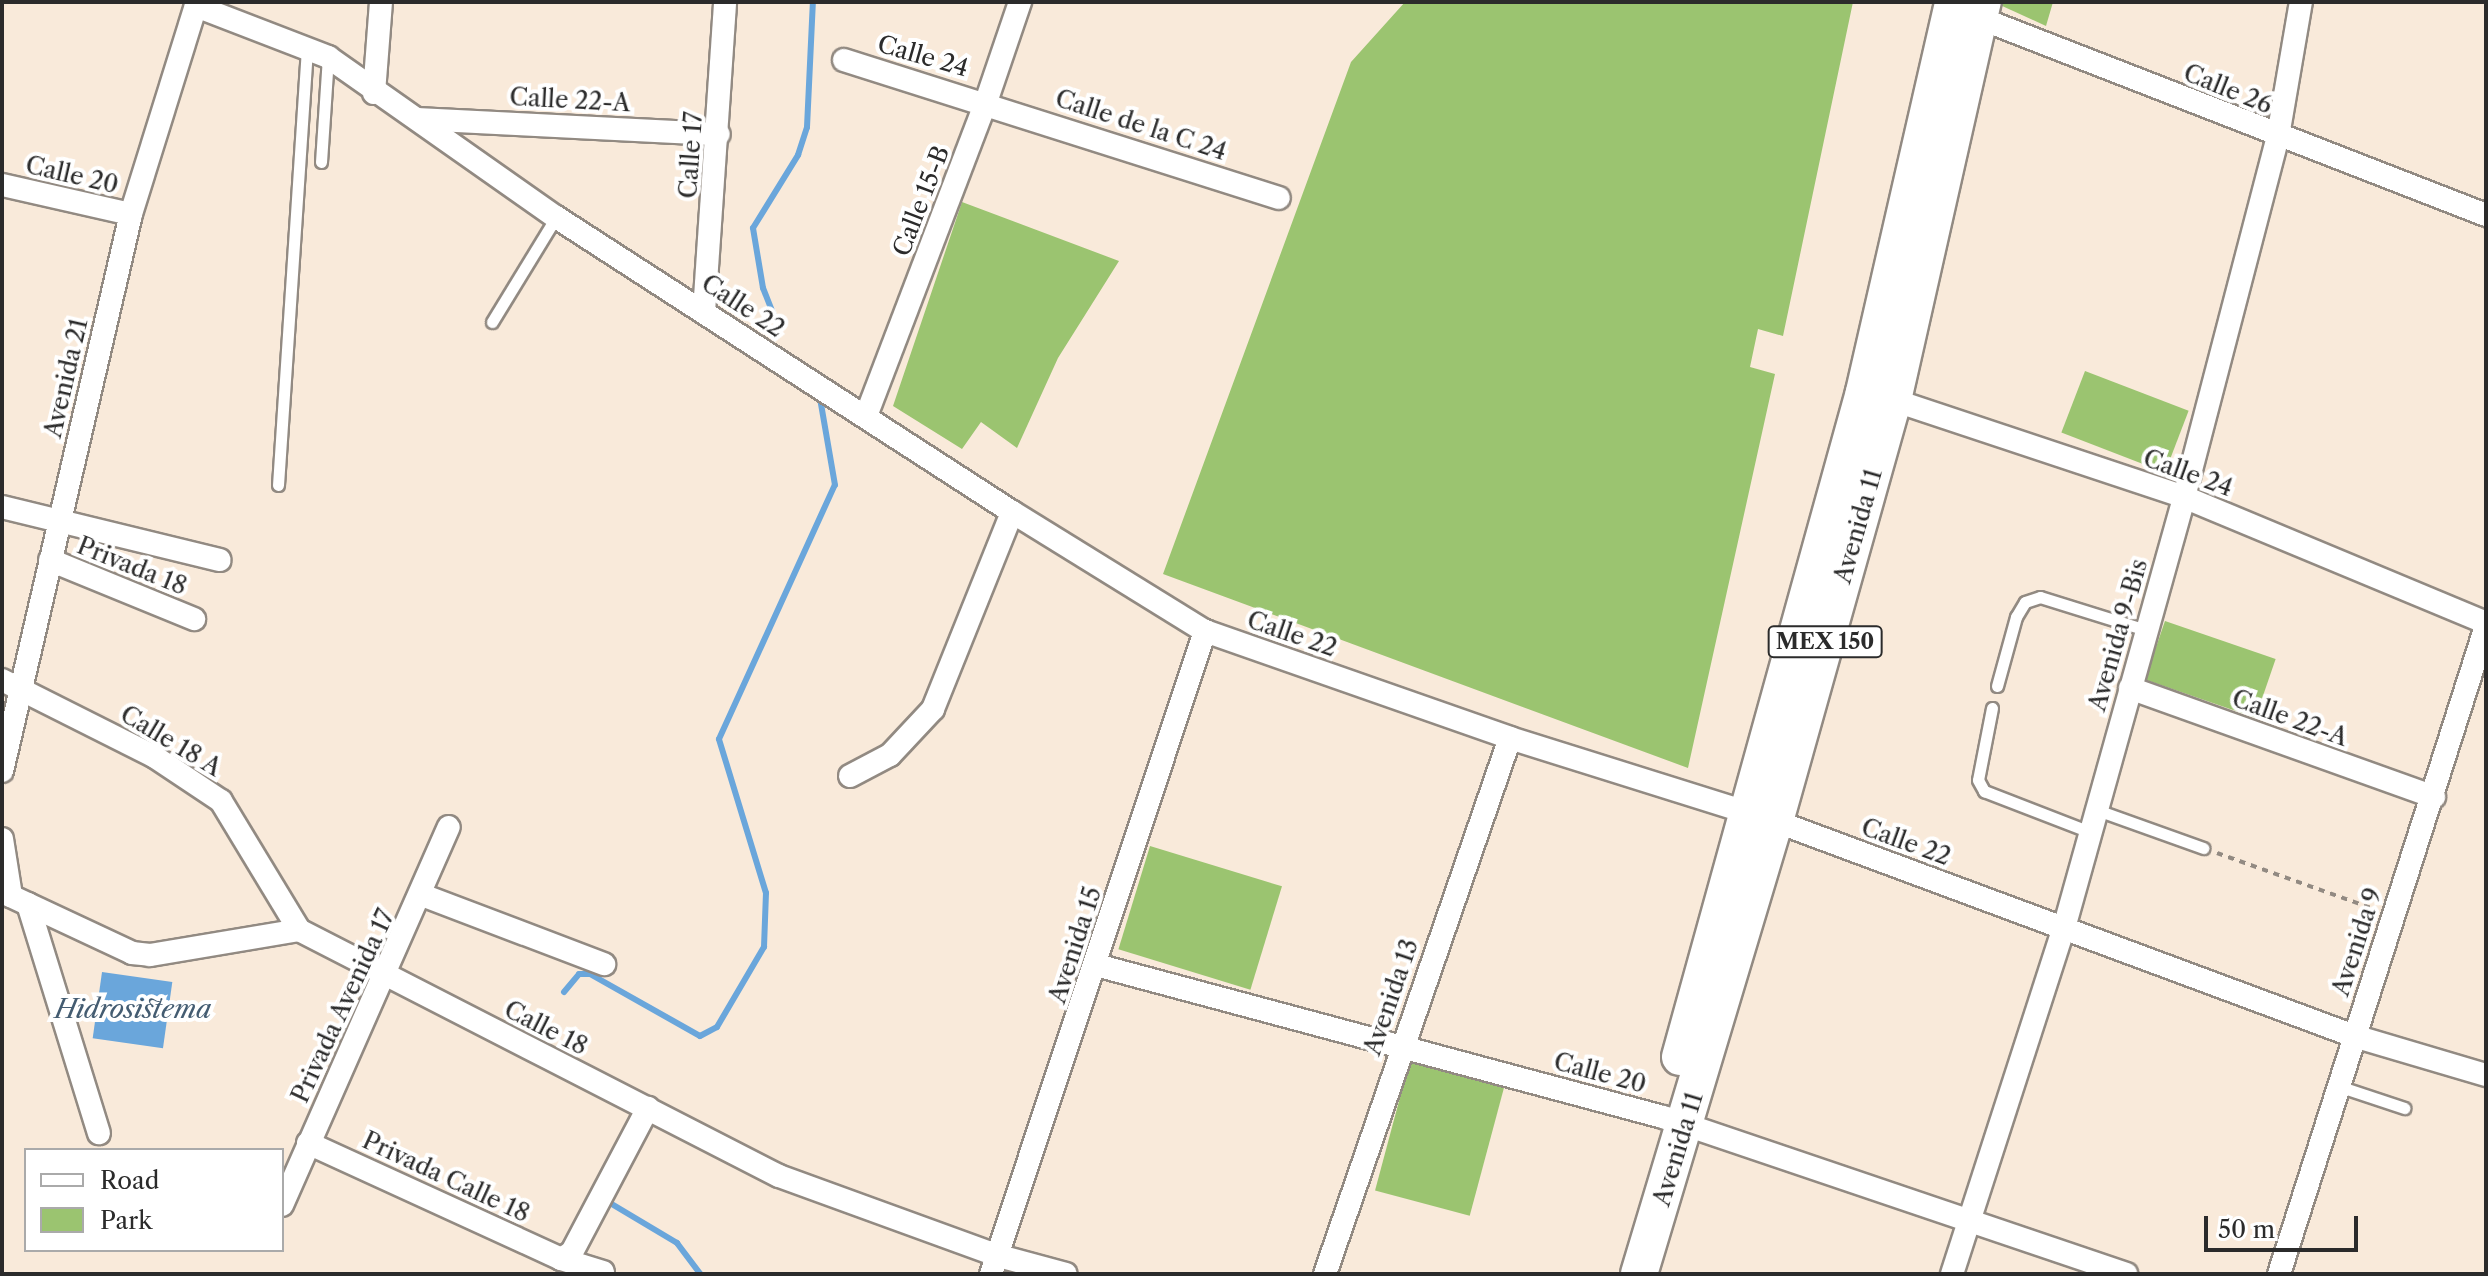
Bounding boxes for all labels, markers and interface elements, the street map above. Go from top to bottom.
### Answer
street label: Calle 24 [874,29,972,83]
street label: Calle 26 [2179,58,2277,120]
street label: Calle 22-A [509,82,631,118]
street label: Calle de la C 24 [1052,84,1230,166]
street label: Calle 17 [674,111,708,199]
street label: Calle 15-B [887,142,955,260]
street label: Calle 20 [23,150,121,200]
street label: Calle 22 [696,269,790,343]
street label: Avenida 21 [38,315,94,441]
street label: Calle 24 [2139,444,2237,502]
street label: Avenida 11 [1828,465,1888,587]
street label: Privada 18 [73,531,191,601]
street label: Avenida 9-Bis [2082,555,2154,715]
street label: Calle 22 [1243,605,1341,663]
road number: MEX 150 [1767,624,1883,660]
street label: Calle 22-A [2228,684,2352,752]
street label: Calle 18 A [115,699,227,783]
street label: Calle 22 [1857,813,1955,871]
street label: Avenida 15 [1043,883,1107,1007]
street label: Avenida 9 [2326,884,2388,1000]
street label: Privada Avenida 17 [285,904,401,1108]
street label: Avenida 13 [1358,935,1424,1059]
water label: Hidrosistema [55,994,211,1026]
street label: Calle 18 [500,995,592,1061]
street label: Calle 20 [1551,1047,1649,1099]
street label: Avenida 11 [1647,1088,1709,1210]
street label: Privada Calle 18 [358,1126,534,1228]
legend [24,1148,284,1252]
text: Road [100,1166,159,1195]
scale bar [2208,1200,2362,1250]
text: Park [100,1206,152,1235]
text: 50 m [2218,1215,2275,1244]

